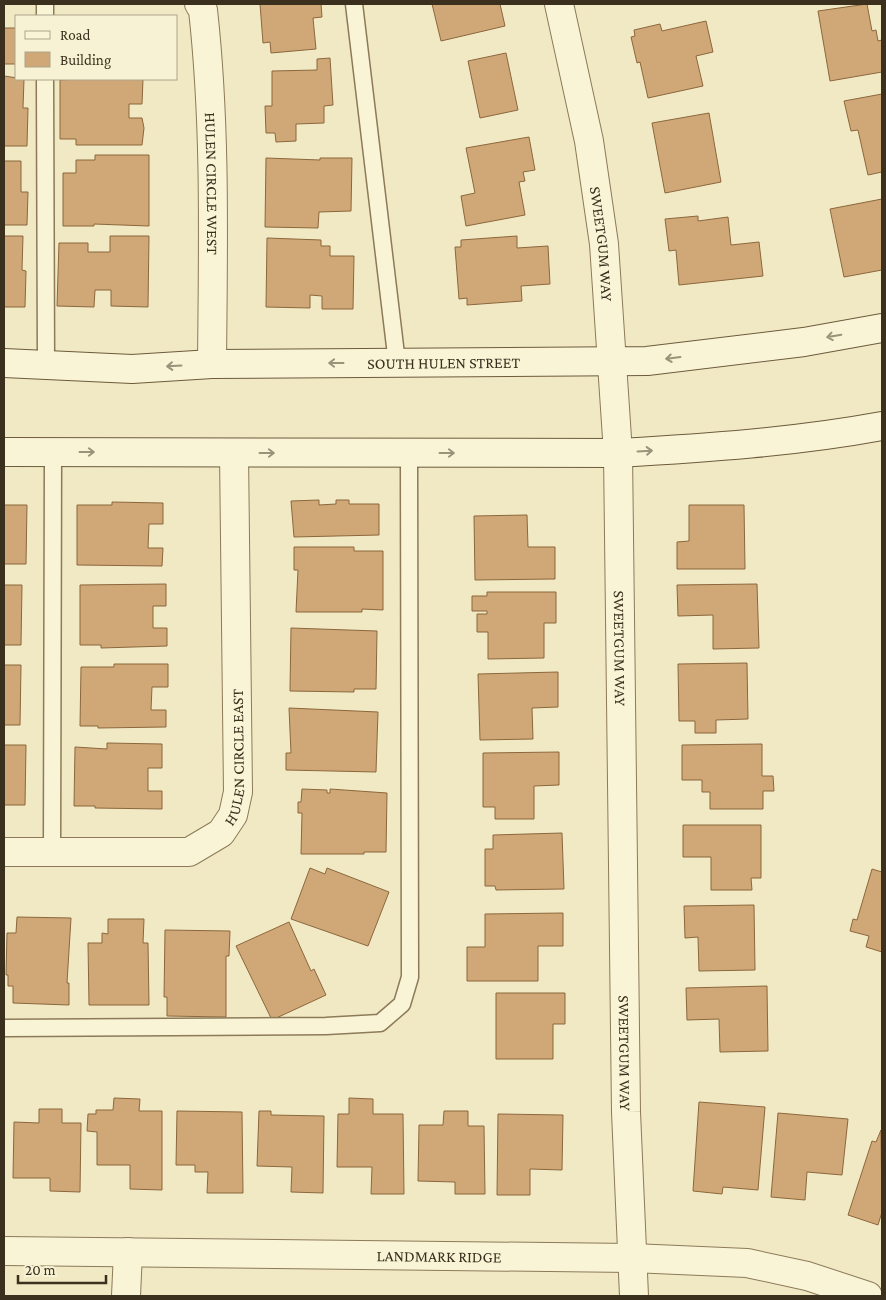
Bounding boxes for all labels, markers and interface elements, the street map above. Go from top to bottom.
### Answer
legend [15,15,178,80]
text: Road [60,27,91,43]
text: Building [60,52,111,69]
street label: HULEN CIRCLE WEST [202,112,221,255]
street label: SWEETGUM WAY [587,185,616,303]
one-way arrow [827,332,843,342]
one-way arrow [666,353,682,363]
street label: SOUTH HULEN STREET [367,354,521,372]
one-way arrow [328,359,344,368]
one-way arrow [166,362,182,371]
one-way arrow [79,447,95,457]
one-way arrow [637,447,653,456]
one-way arrow [259,448,275,458]
one-way arrow [439,448,455,458]
street label: SWEETGUM WAY [611,590,629,707]
street label: HULEN CIRCLE EAST [221,688,248,829]
street label: SWEETGUM WAY [616,995,634,1112]
street label: LANDMARK RIDGE [376,1247,502,1266]
scale bar [18,1252,105,1284]
text: 20 m [25,1262,56,1278]

